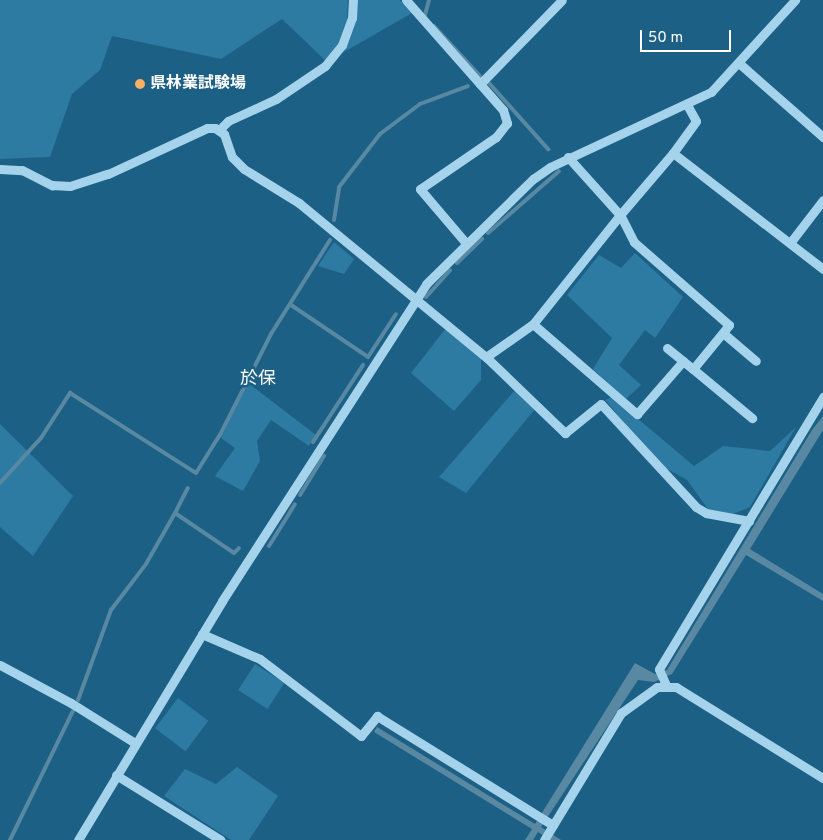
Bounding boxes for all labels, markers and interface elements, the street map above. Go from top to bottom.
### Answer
scale bar [643,20,734,52]
text: 50 m [648,29,683,48]
place label: 県林業試験場 [150,74,246,94]
marker: 県林業試験場 [134,78,146,90]
district label: 於保 [240,369,276,391]

